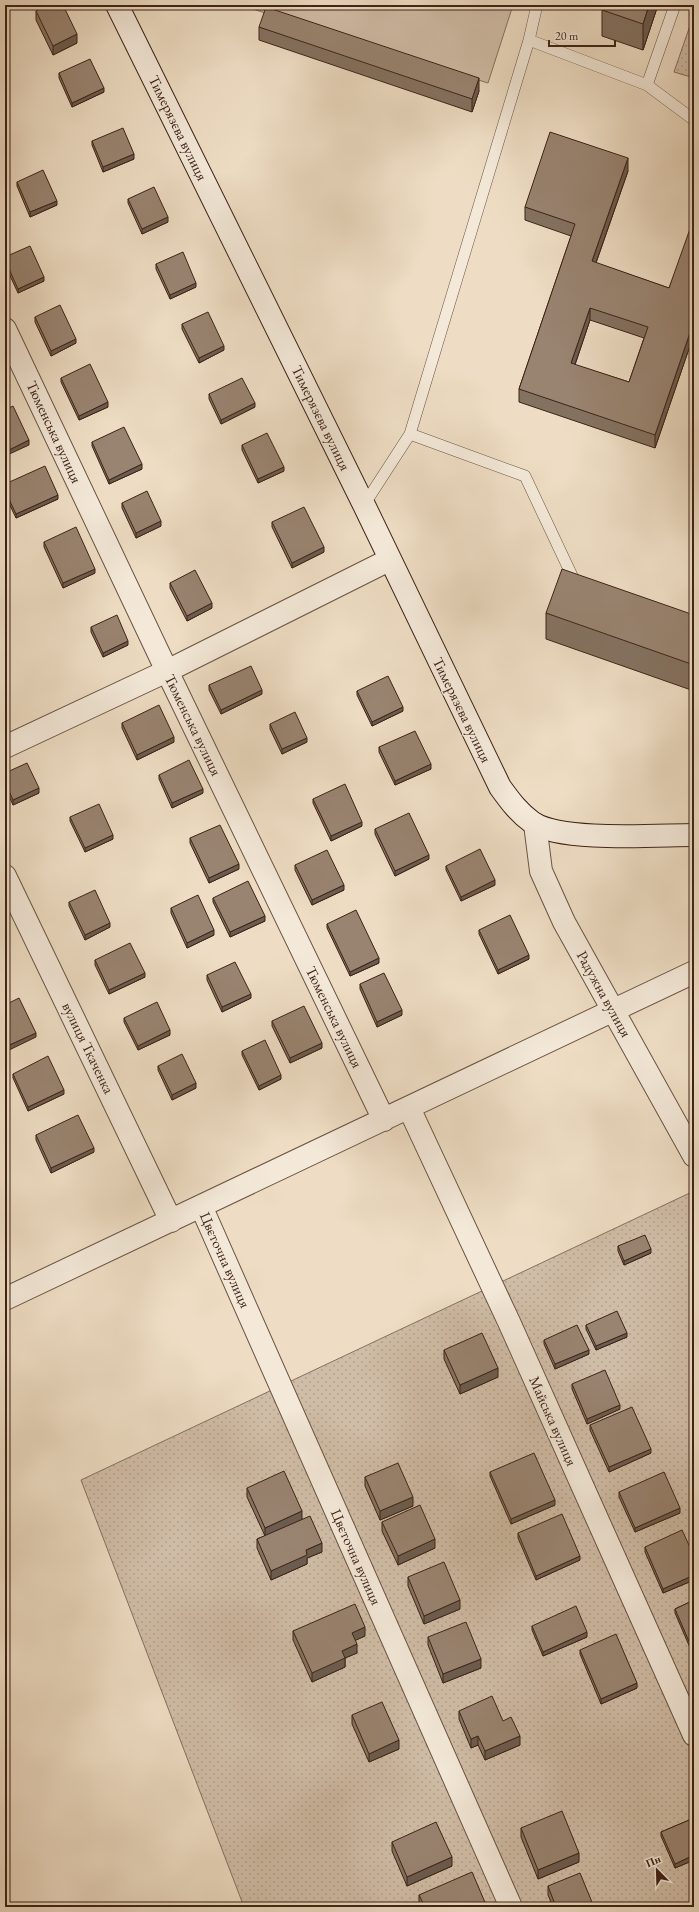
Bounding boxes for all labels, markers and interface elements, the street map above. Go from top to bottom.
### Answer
scale bar [549,22,615,48]
text: 20 m [555,28,579,44]
street label: Тимерязєва вулиця [145,72,212,184]
street label: Тимерязєва вулиця [288,362,355,474]
street label: Тюменська вулиця [22,378,87,486]
street label: Тимерязєва вулиця [429,654,496,766]
street label: Тюменська вулиця [161,671,226,779]
street label: Радужна вулиця [573,947,636,1041]
street label: Тюменська вулиця [302,963,367,1071]
street label: вулиця Ткаченка [58,999,119,1097]
street label: Цвєточна вулиця [196,1209,255,1311]
street label: Майська вулиця [525,1373,582,1469]
street label: Цвєточна вулиця [327,1506,386,1608]
north arrow [637,1850,677,1890]
text: Пн [643,1851,663,1870]

